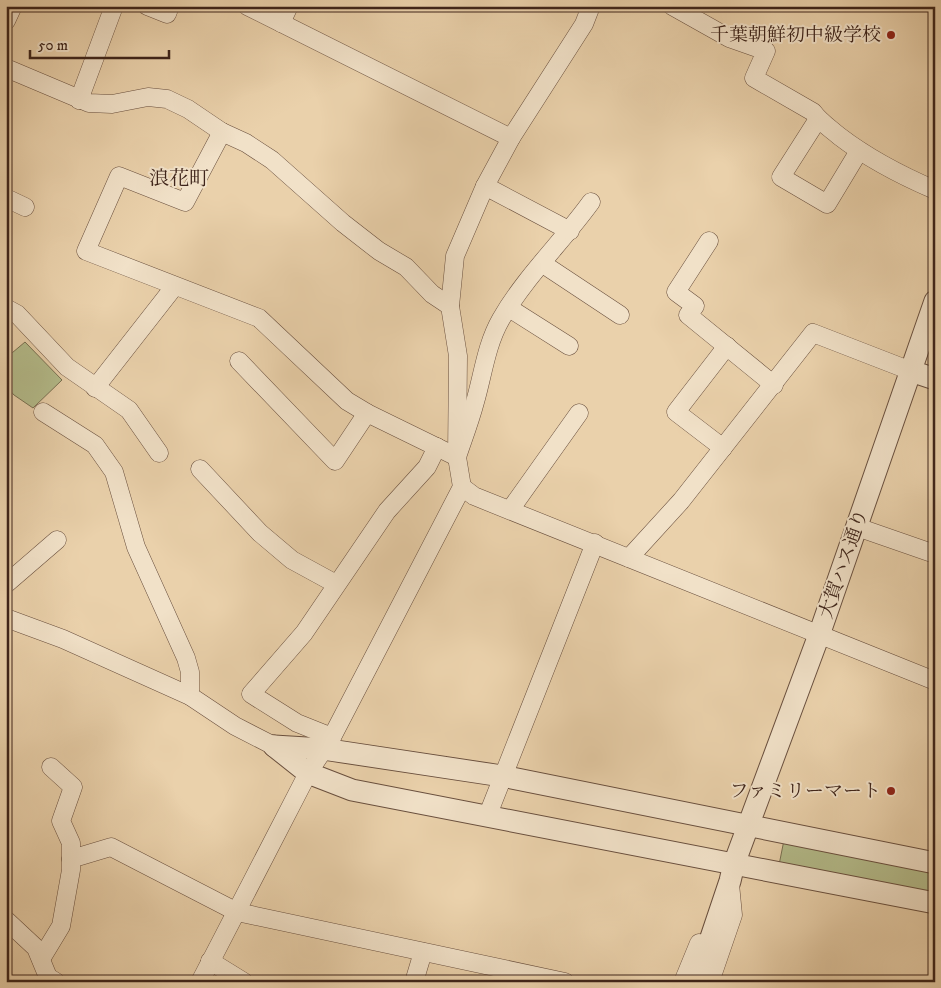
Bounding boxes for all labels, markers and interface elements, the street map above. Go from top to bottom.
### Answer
place label: 千葉朝鮮初中級学校 [710,24,881,47]
scale bar [30,28,169,60]
marker: 千葉朝鮮初中級学校 [885,29,897,41]
text: 50 m [38,36,68,55]
district label: 浪花町 [149,167,209,192]
street label: 大賀ハス通り [815,506,873,622]
place label: ファミリーマート [729,780,881,803]
marker: ファミリーマート [885,785,897,797]

